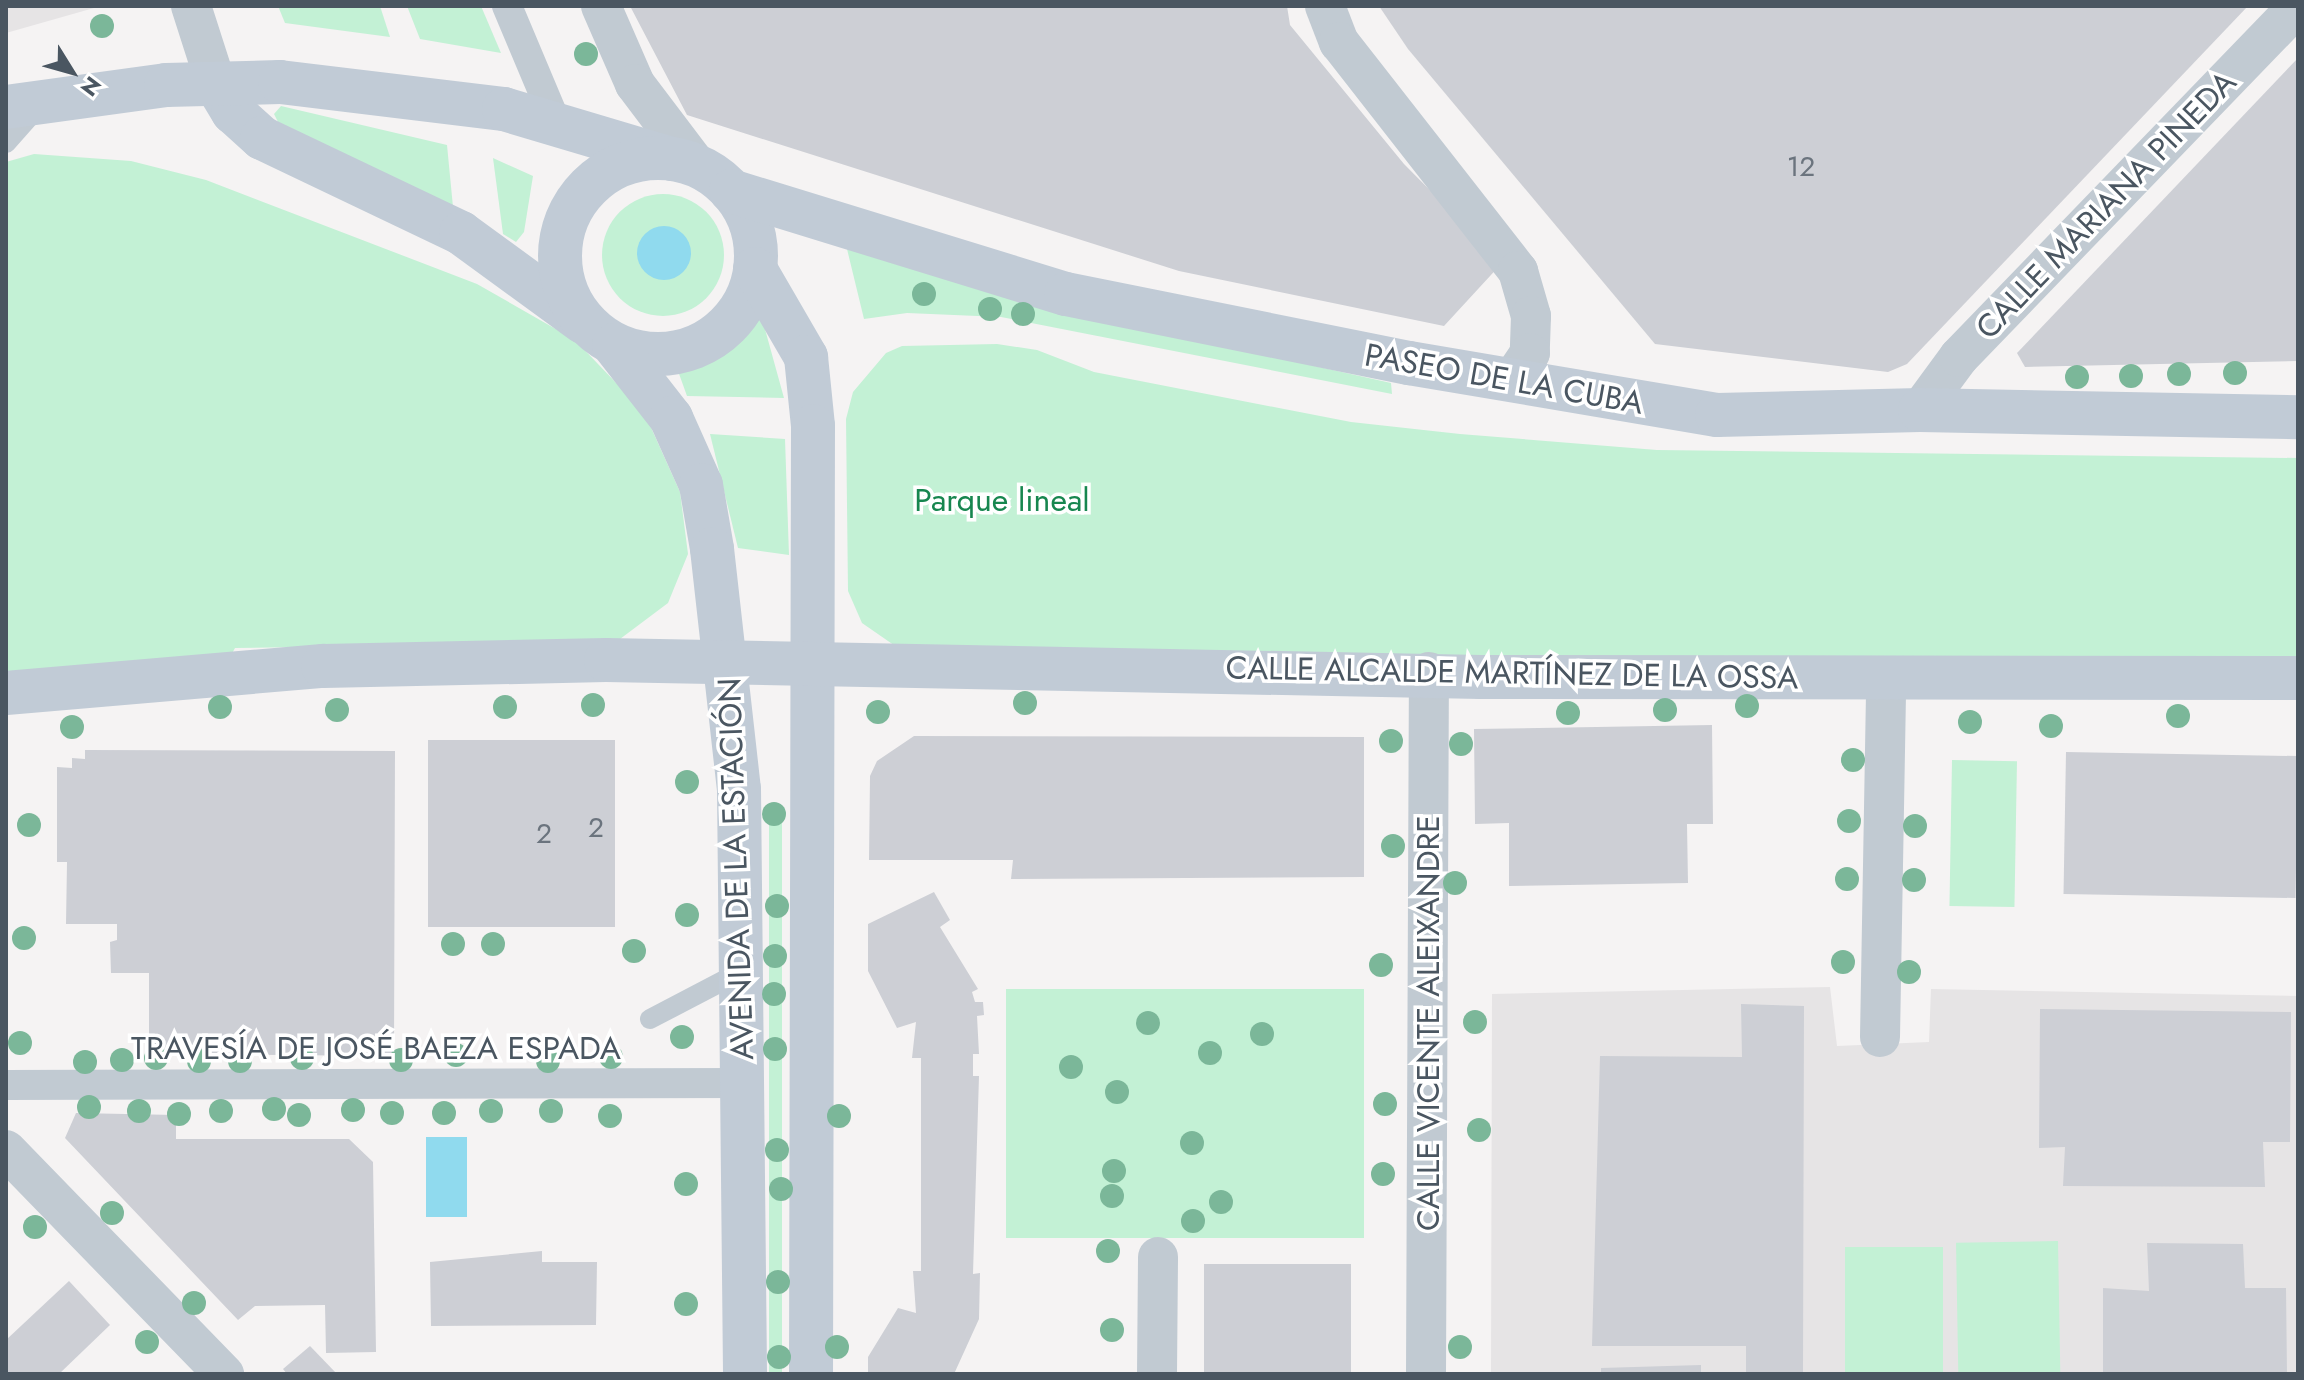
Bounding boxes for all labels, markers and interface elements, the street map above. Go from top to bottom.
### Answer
north arrow [32,32,112,112]
street label: CALLE MARIANA PINEDA [1968,63,2244,347]
text: N [73,70,109,103]
house number: 12 [1787,150,1815,184]
street label: PASEO DE LA CUBA [1362,336,1646,422]
park label: Parque lineal [914,481,1090,519]
street label: CALLE ALCALDE MARTÍNEZ DE LA OSSA [1225,649,1799,697]
street label: AVENIDA DE LA ESTACIÓN [710,677,762,1061]
house number: 2 [588,811,604,845]
street label: CALLE VICENTE ALEIXANDRE [1409,815,1447,1231]
house number: 2 [536,817,552,851]
street label: TRAVESÍA DE JOSÉ BAEZA ESPADA [131,1029,621,1067]

